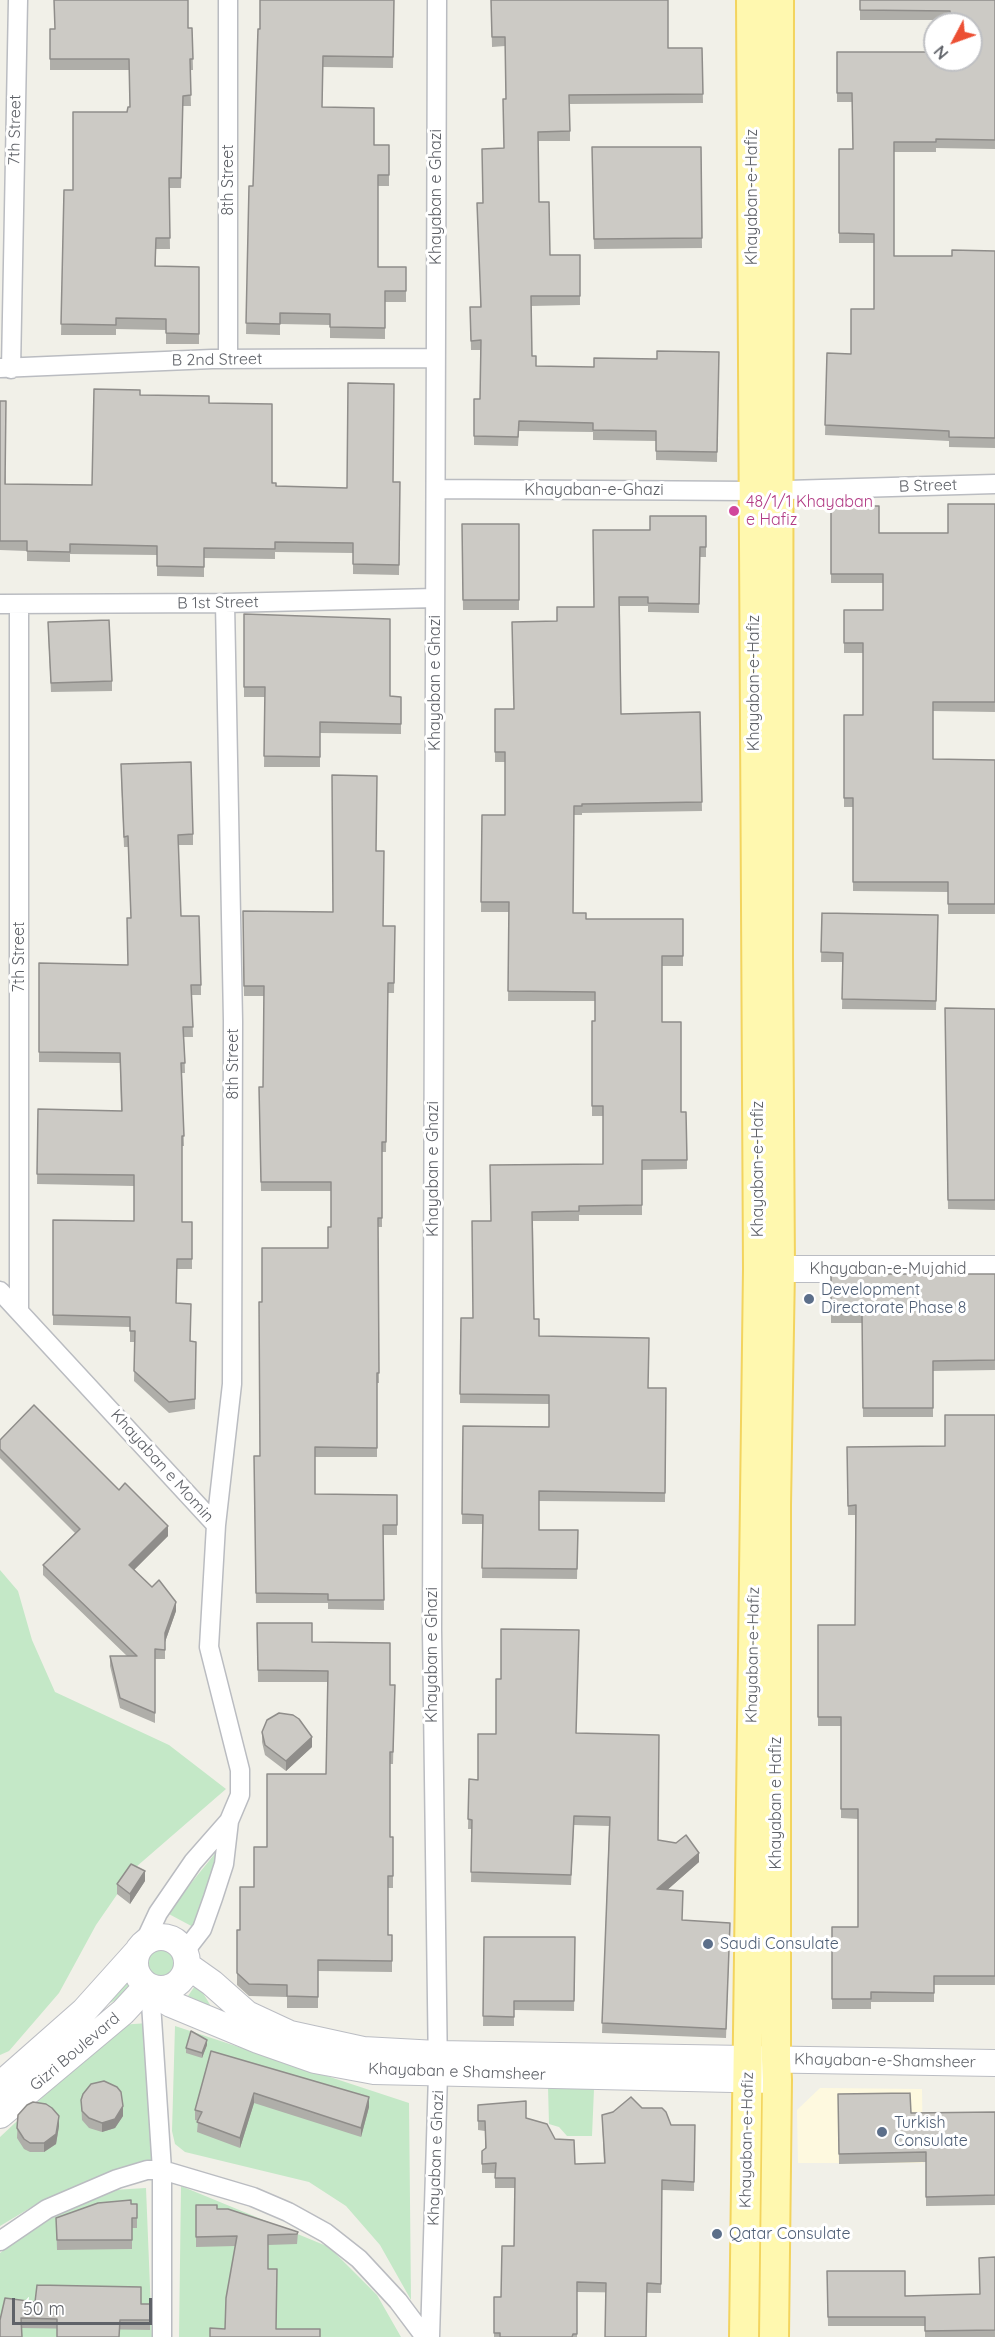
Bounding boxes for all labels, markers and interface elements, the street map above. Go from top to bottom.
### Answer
north arrow [923,12,983,72]
text: N [930,42,952,64]
street label: 7th Street [5,94,25,166]
street label: Khayaban e Ghazi [426,129,446,265]
street label: Khayaban-e-Hafiz [742,129,762,265]
street label: 8th Street [218,144,238,216]
street label: B 2nd Street [171,350,263,370]
street label: B Street [898,475,958,497]
street label: Khayaban-e-Ghazi [524,480,664,500]
place label: 48/1/1 Khayaban e Hafiz [746,492,873,530]
marker: 48/1/1 Khayaban e Hafiz [727,504,741,518]
street label: B 1st Street [177,593,259,613]
street label: Khayaban e Ghazi [425,615,445,751]
street label: Khayaban-e-Hafiz [744,615,764,751]
street label: 7th Street [9,922,29,992]
street label: 8th Street [223,1028,243,1100]
street label: Khayaban e Ghazi [423,1101,443,1237]
street label: Khayaban-e-Hafiz [748,1101,768,1237]
street label: Khayaban-e-Mujahid [809,1259,967,1279]
place label: Development Directorate Phase 8 [821,1280,966,1318]
marker: Development Directorate Phase 8 [802,1292,816,1306]
street label: Khayaban e Momin [106,1406,218,1526]
street label: Khayaban e Ghazi [422,1587,442,1723]
street label: Khayaban-e-Hafiz [742,1587,764,1723]
street label: Khayaban e Hafiz [766,1737,786,1869]
place label: Saudi Consulate [720,1934,839,1954]
marker: Saudi Consulate [701,1937,715,1951]
street label: Gizri Boulevard [26,2009,124,2095]
street label: Khayaban-e-Shamsheer [794,2050,976,2072]
street label: Khayaban e Shamsheer [368,2059,546,2085]
street label: Khayaban-e-Hafiz [736,2072,758,2208]
street label: Khayaban e Ghazi [424,2090,448,2226]
place label: Turkish Consulate [894,2113,968,2151]
marker: Turkish Consulate [875,2125,889,2139]
place label: Qatar Consulate [729,2224,850,2244]
marker: Qatar Consulate [710,2227,724,2241]
scale bar [15,2286,154,2324]
text: 50 m [23,2297,65,2320]

